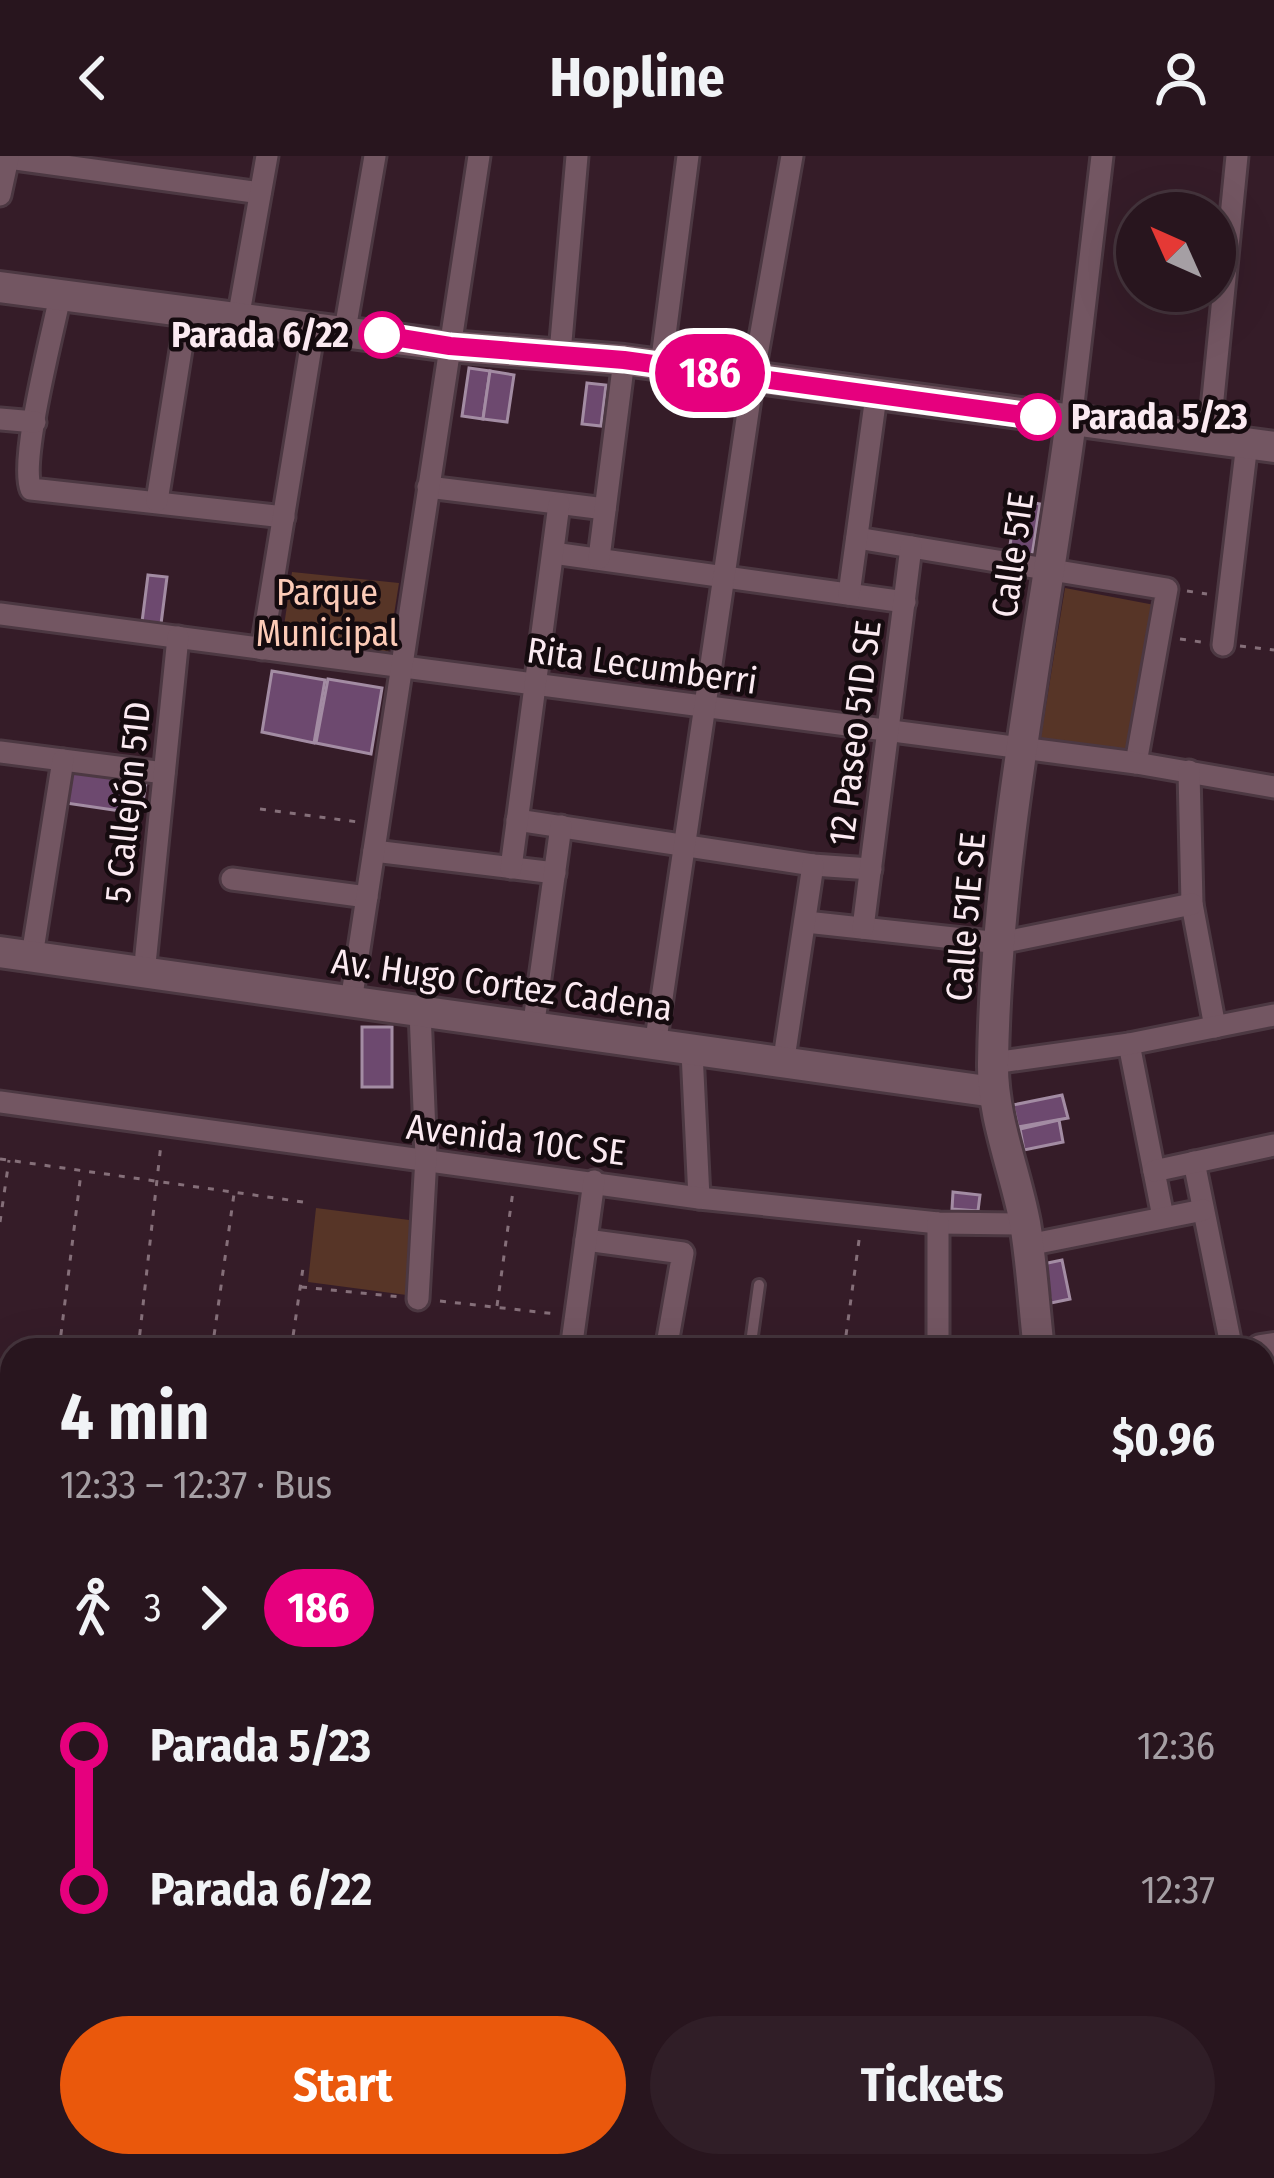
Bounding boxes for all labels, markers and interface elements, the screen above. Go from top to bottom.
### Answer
icon: back [60,45,126,111]
icon: person [1148,45,1214,111]
text: Hopline [549,46,725,110]
north arrow [1116,192,1236,312]
map controls [1116,192,1236,312]
place label: Parada 6/22 [171,313,349,357]
marker: Parada 6/22 [360,313,404,357]
line badge: 186 [641,334,779,412]
text: 186 [679,348,741,398]
marker: Parada 5/23 [1016,395,1060,439]
place label: Parada 5/23 [1071,395,1248,439]
street label: Calle 51E [982,490,1044,620]
park label: Parque Municipal [256,571,398,656]
street label: 12 Paseo 51D SE [819,618,891,848]
street label: Rita Lecumberri [524,628,760,704]
street label: 5 Callejón 51D [96,699,160,905]
street label: Calle 51E SE [937,831,995,1003]
street label: Av. Hugo Cortez Cadena [329,939,675,1031]
street label: Avenida 10C SE [404,1105,628,1175]
text: 4 min [60,1377,210,1456]
text: $0.96 [1112,1413,1215,1467]
text: 12:33 – 12:37 · Bus [60,1462,332,1508]
icon: walk [60,1575,126,1641]
icon: forward [180,1575,246,1641]
text: 186 [288,1583,350,1633]
text: 3 [144,1585,162,1631]
text: Parada 5/23 [150,1719,371,1773]
text: 12:36 [1137,1723,1215,1769]
text: Parada 6/22 [150,1863,372,1917]
text: 12:37 [1141,1867,1215,1913]
button: Start [60,2016,626,2154]
button: Tickets [650,2016,1215,2154]

